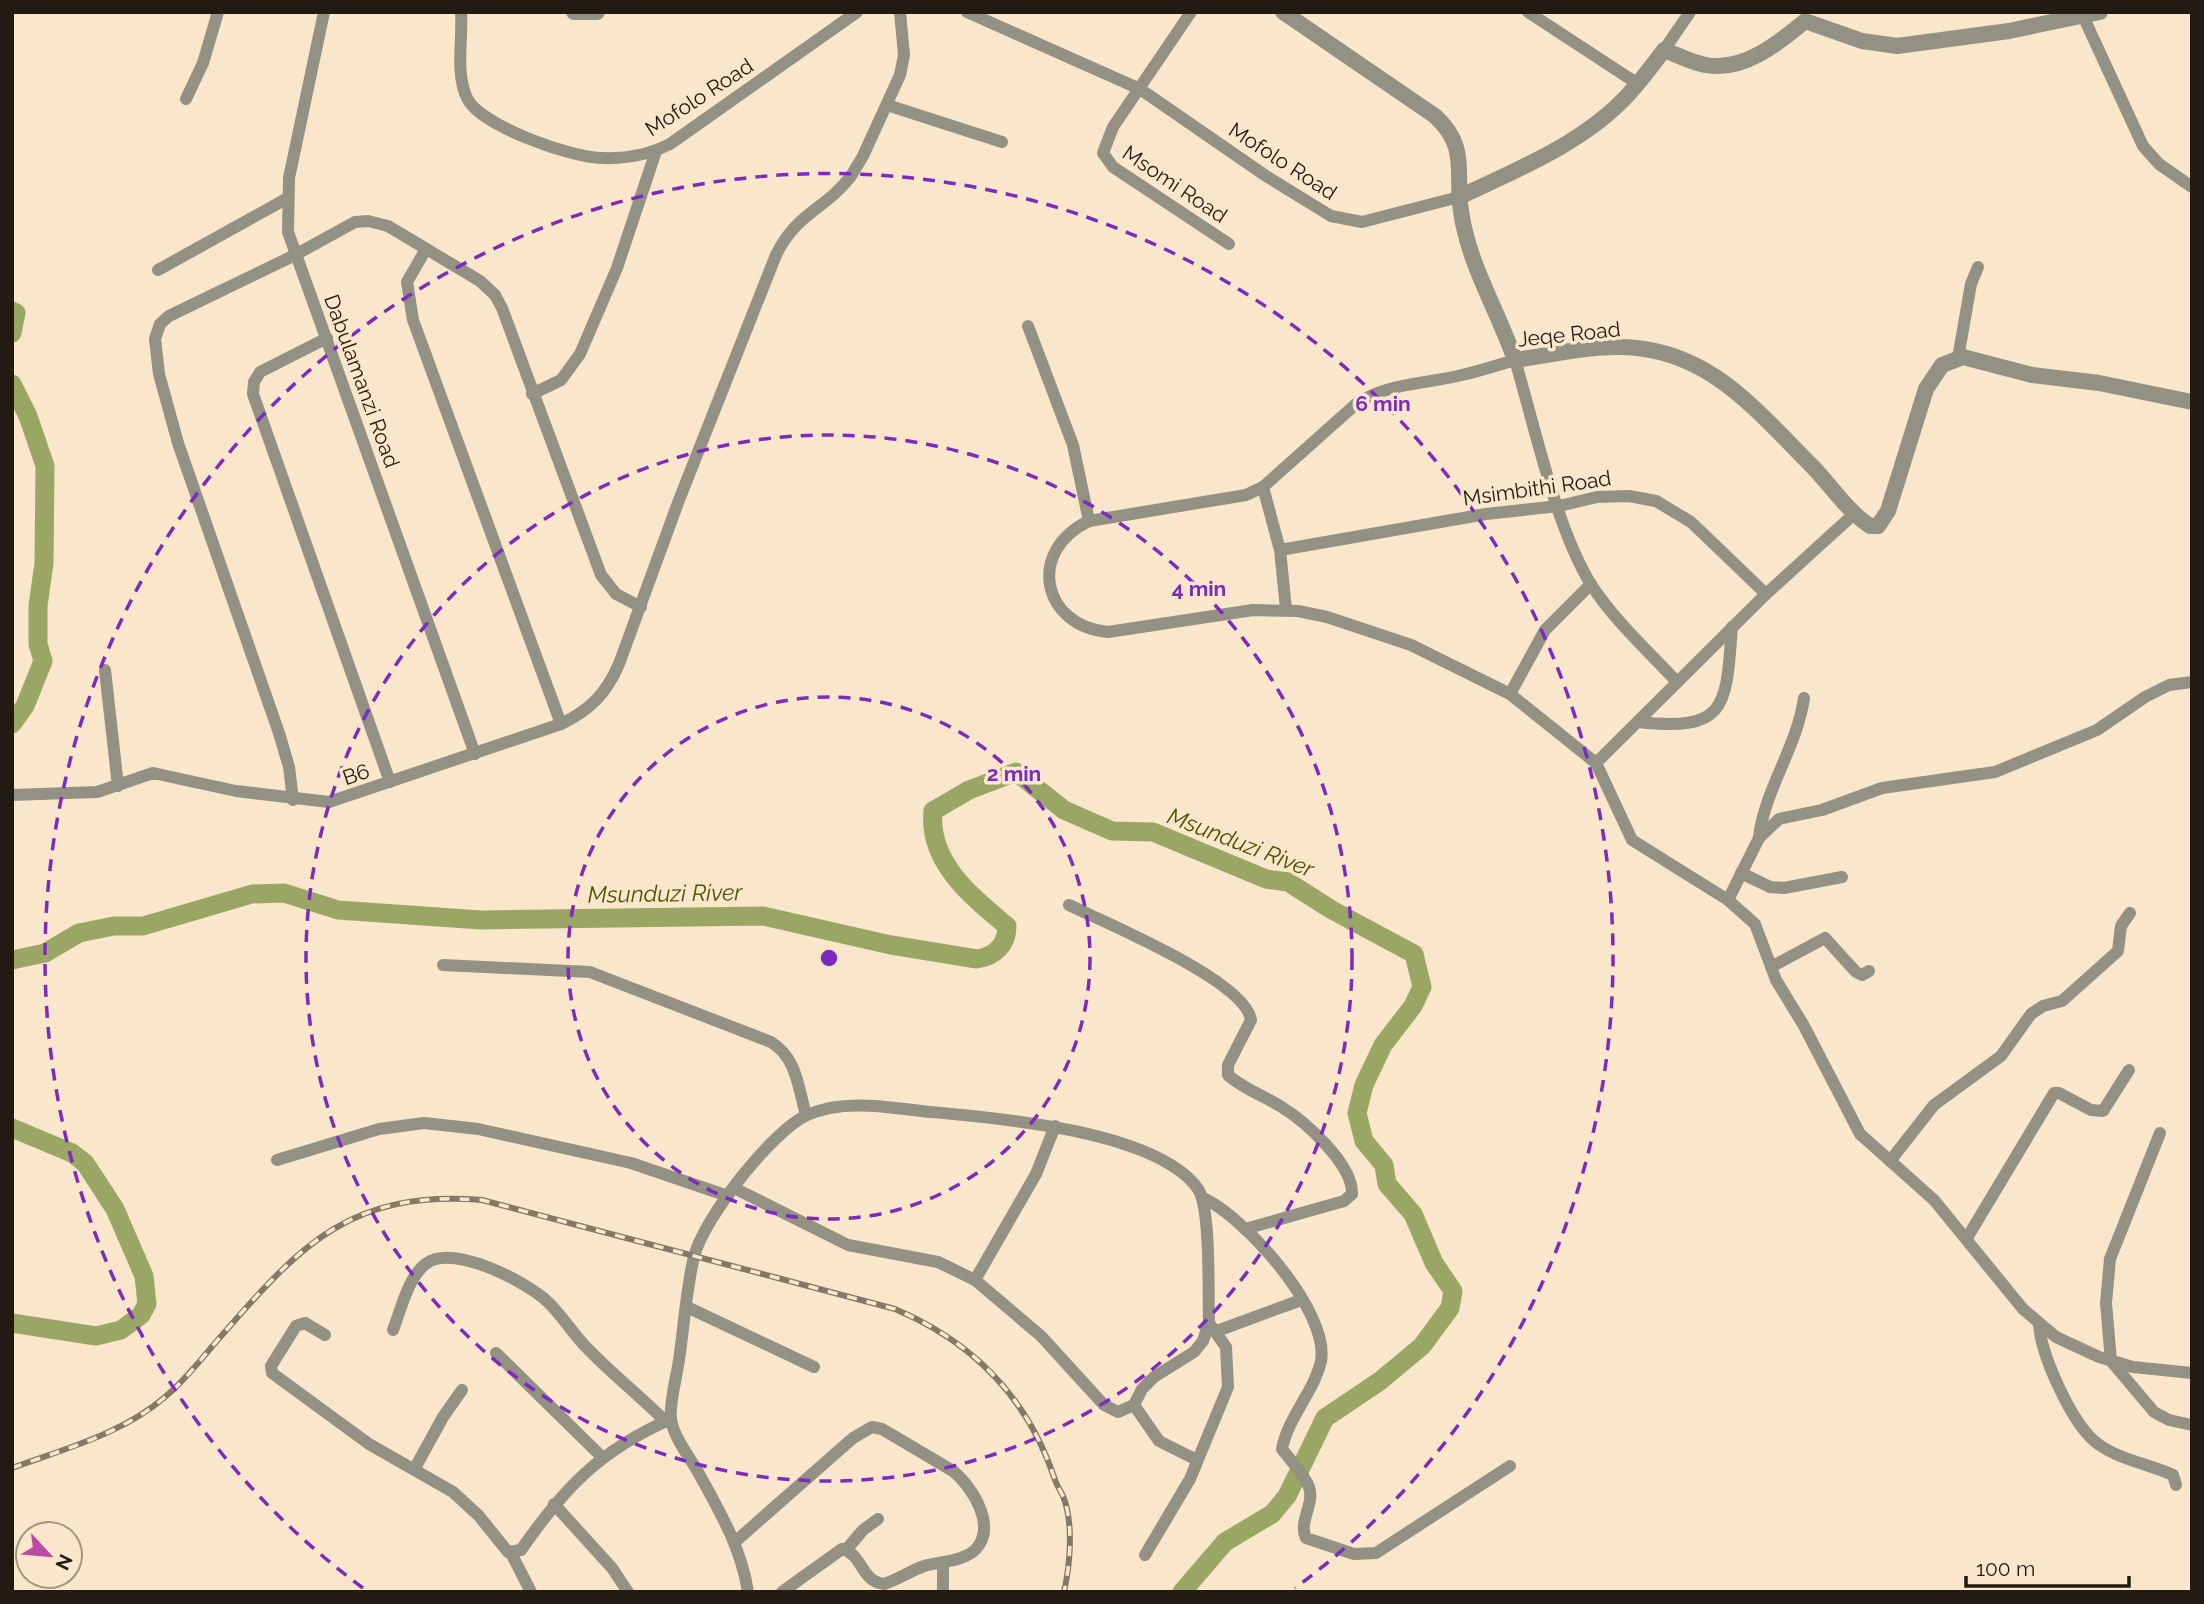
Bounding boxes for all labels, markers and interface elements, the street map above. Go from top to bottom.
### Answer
street label: Mofolo Road [640,53,758,141]
street label: Mofolo Road [1224,117,1342,205]
street label: Msomi Road [1118,140,1232,228]
street label: Dabulamanzi Road [319,291,405,471]
street label: Jeqe Road [1516,316,1622,352]
text: 6 min [1355,391,1411,416]
street label: Msimbithi Road [1461,465,1613,511]
text: 4 min [1172,576,1226,601]
street label: B6 [339,758,373,790]
text: 2 min [987,761,1041,786]
water label: Msunduzi River [1164,802,1319,883]
water label: Msunduzi River [587,878,744,908]
centre of rings [817,946,841,970]
north arrow [14,1520,84,1590]
scale bar [1966,1544,2129,1588]
text: N [51,1551,77,1574]
text: 100 m [1976,1556,2035,1581]

